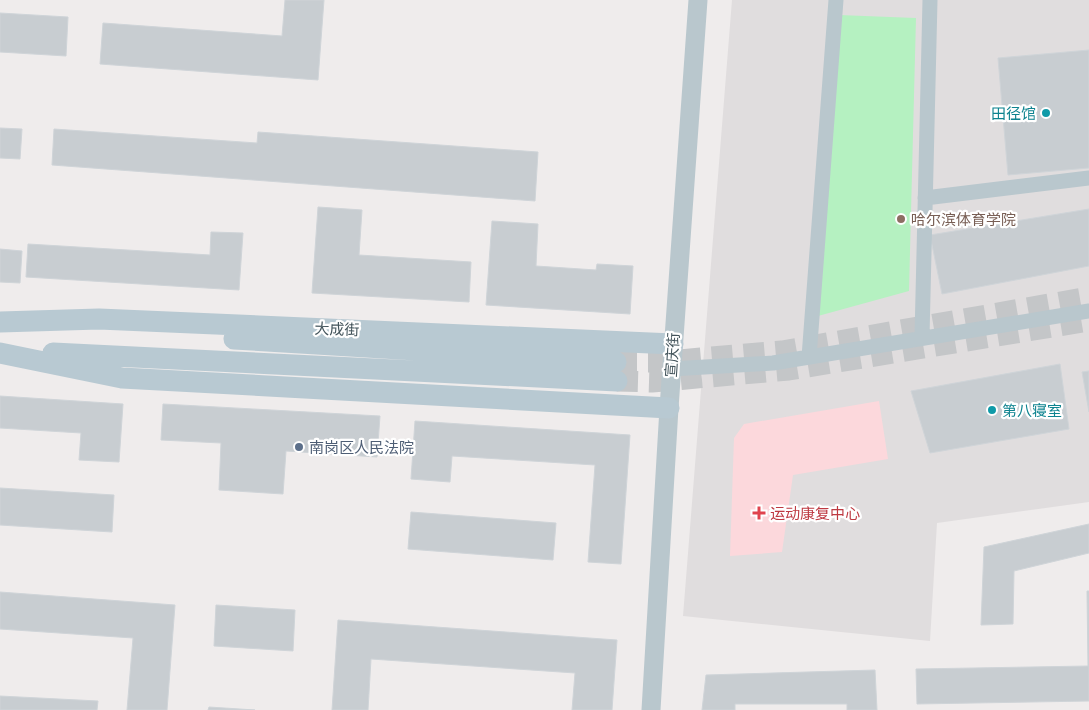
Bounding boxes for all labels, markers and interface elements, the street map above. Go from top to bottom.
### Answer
place label: 田径馆 [991,103,1036,124]
marker: 田径馆 [1040,107,1052,119]
place label: 哈尔滨体育学院 [911,209,1016,230]
marker: 哈尔滨体育学院 [895,213,907,225]
street label: 大成街 [314,318,360,340]
street label: 宣庆街 [660,332,684,378]
place label: 第八寝室 [1002,400,1062,421]
marker: 第八寝室 [986,404,998,416]
place label: 南岗区人民法院 [309,437,414,458]
marker: 南岗区人民法院 [293,441,305,453]
place label: 运动康复中心 [770,503,860,524]
marker: 运动康复中心 [752,506,766,520]

